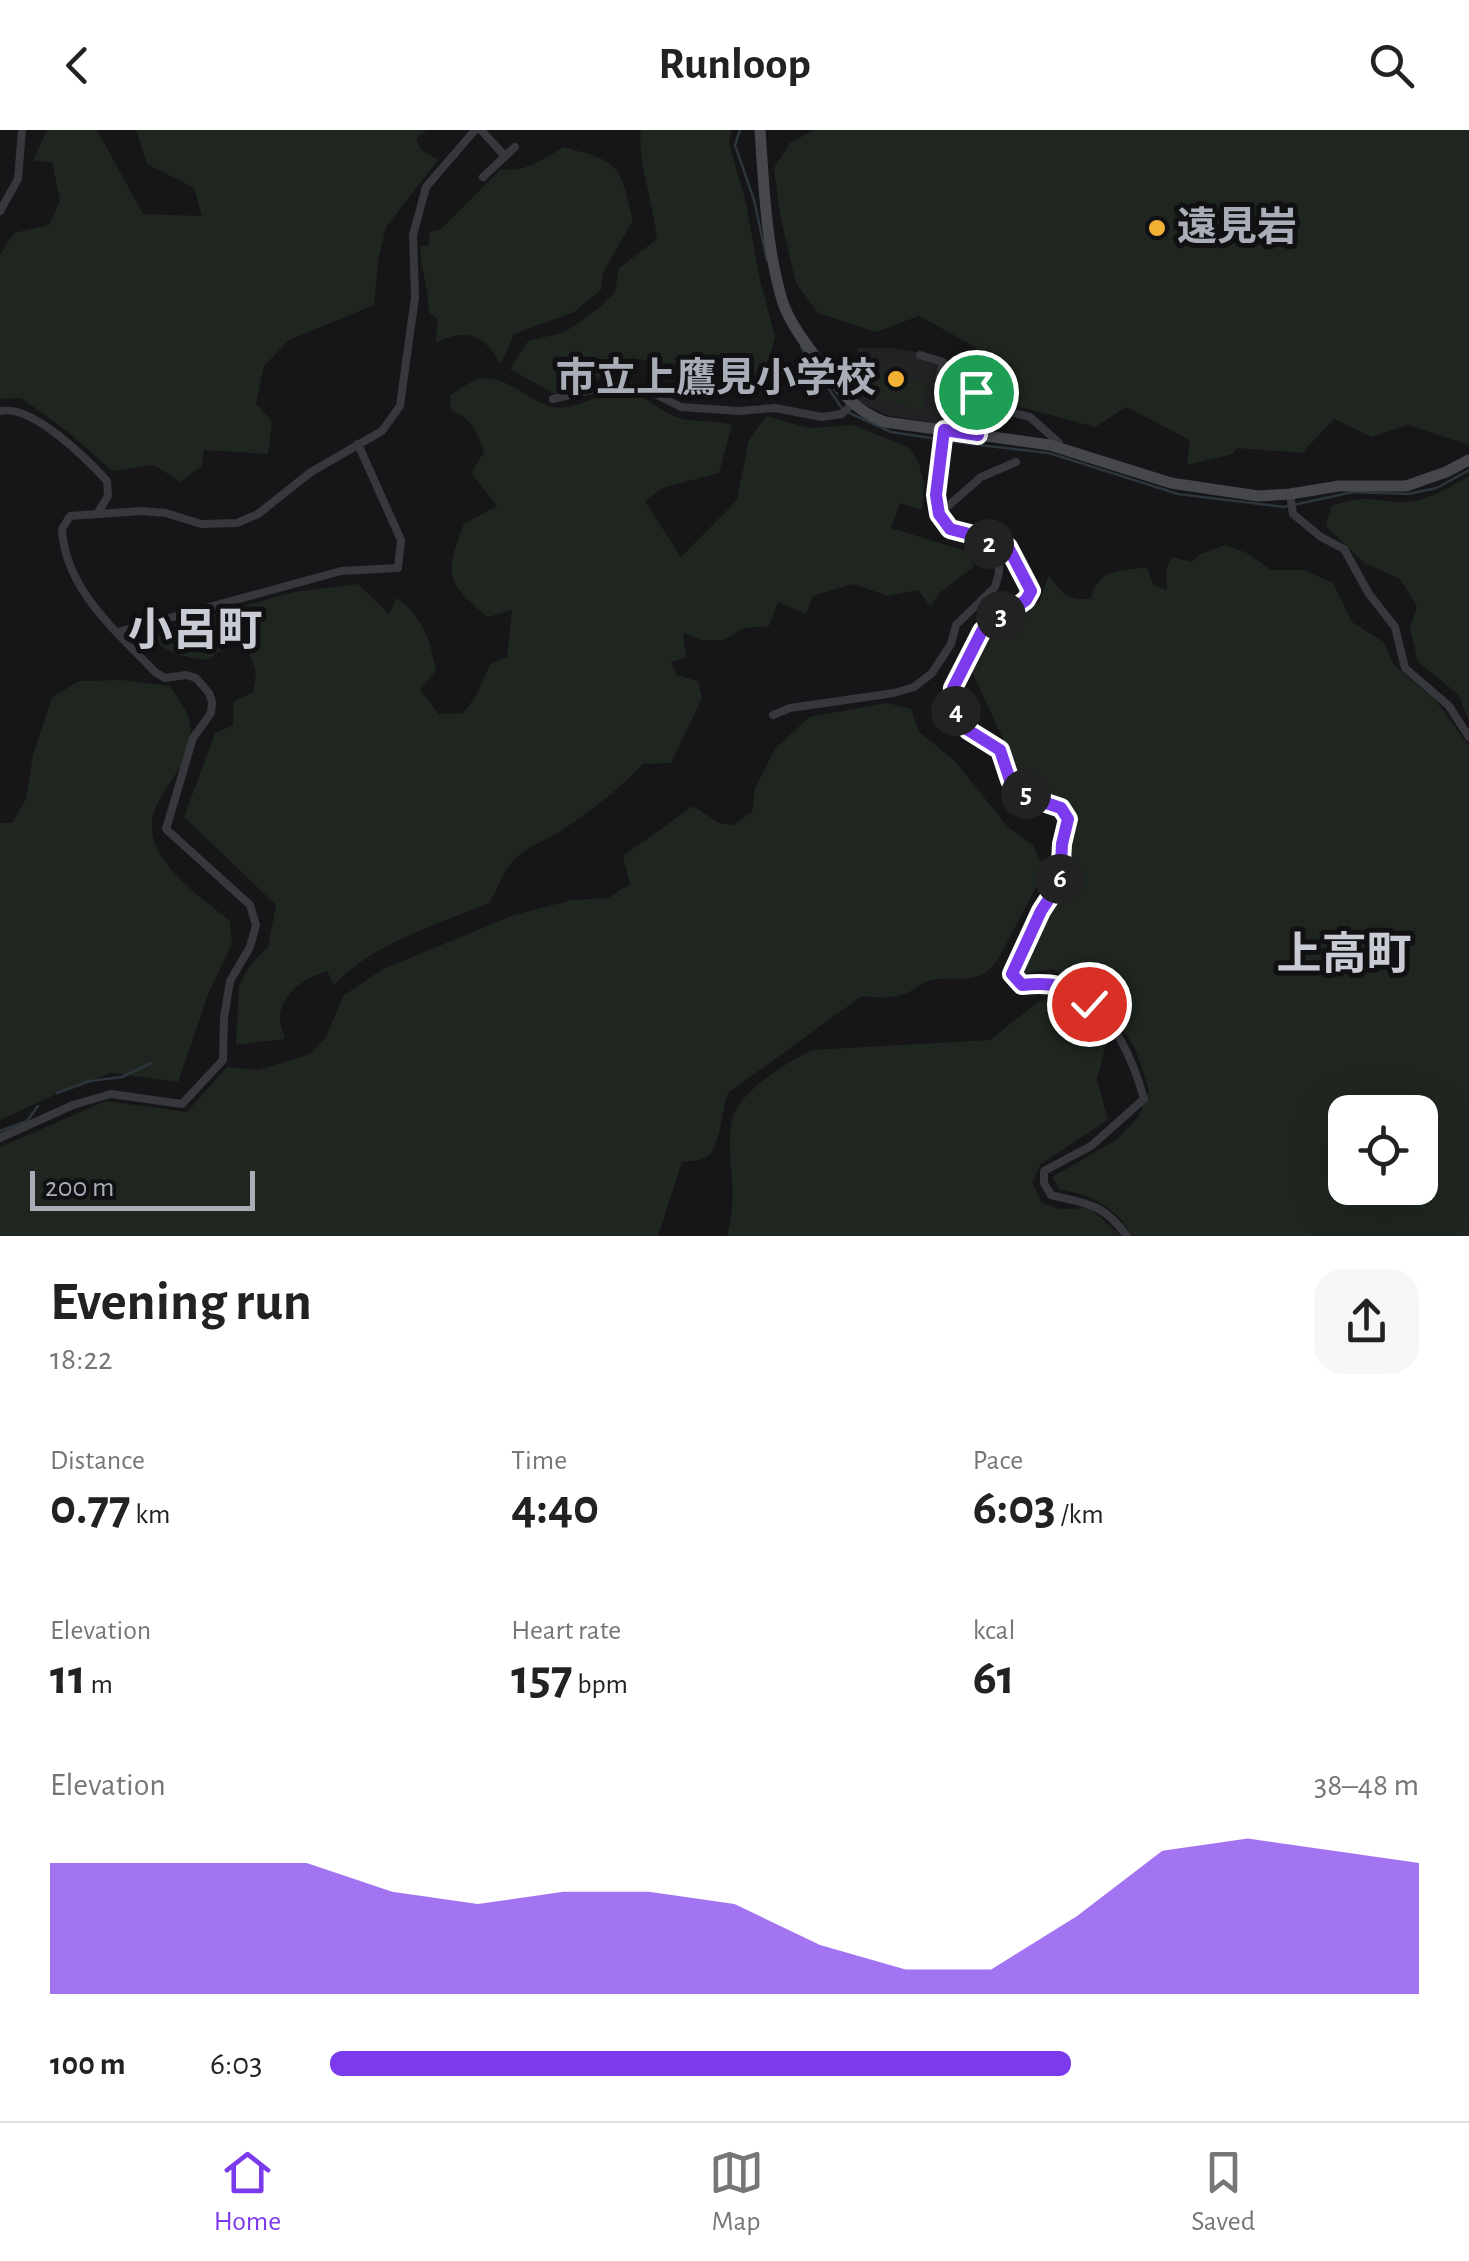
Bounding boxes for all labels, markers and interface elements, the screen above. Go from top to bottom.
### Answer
icon: back [50,38,105,93]
icon: search [1364,38,1419,93]
text: Runloop [658,42,811,87]
place label: 遠見岩 [1177,206,1297,248]
marker: 遠見岩 [1146,217,1168,239]
pin [934,350,1019,435]
place label: 市立上鷹見小学校 [556,356,876,399]
icon: arrive [949,365,1004,420]
marker: 市立上鷹見小学校 [885,368,907,390]
pin: 2 [964,519,1014,569]
text: 2 [982,530,996,558]
pin: 3 [976,591,1026,641]
text: 3 [995,602,1007,630]
district label: 小呂町 [127,607,263,654]
pin: 4 [931,686,981,736]
text: 4 [949,697,963,725]
pin: 5 [1001,769,1051,819]
text: 5 [1020,780,1032,808]
pin: 6 [1035,854,1085,904]
text: 6 [1053,865,1067,893]
district label: 上高町 [1276,930,1412,978]
pin [1047,962,1132,1047]
icon: check [1062,977,1117,1032]
map controls [1328,1095,1438,1205]
button: locate [1328,1095,1438,1205]
scale bar [30,1166,255,1210]
text: 200 m [45,1174,114,1202]
button: share [1314,1269,1419,1374]
text: Evening run [50,1275,312,1330]
text: 18:22 [50,1343,113,1375]
text: Distance [50,1447,145,1475]
text: Time [511,1447,567,1475]
text: Pace [973,1447,1023,1475]
text: 0.77 [50,1483,131,1533]
text: 4:40 [511,1483,599,1533]
text: 6:03 [973,1483,1056,1533]
text: km [131,1501,171,1529]
text: /km [1056,1501,1104,1529]
text: Elevation [50,1617,151,1645]
text: Heart rate [511,1617,621,1645]
text: kcal [973,1617,1015,1645]
text: 11 [50,1653,86,1703]
text: 157 [511,1653,573,1703]
text: 61 [973,1653,1015,1703]
text: m [86,1671,113,1699]
text: bpm [573,1671,628,1699]
text: Elevation [50,1769,166,1801]
text: 38–48 m [1314,1769,1419,1801]
text: 100 m [50,2048,126,2080]
text: 6:03 [210,2048,262,2080]
tab: Home [214,2145,281,2239]
tab: Map [709,2145,764,2239]
tab: Saved [1191,2145,1255,2239]

